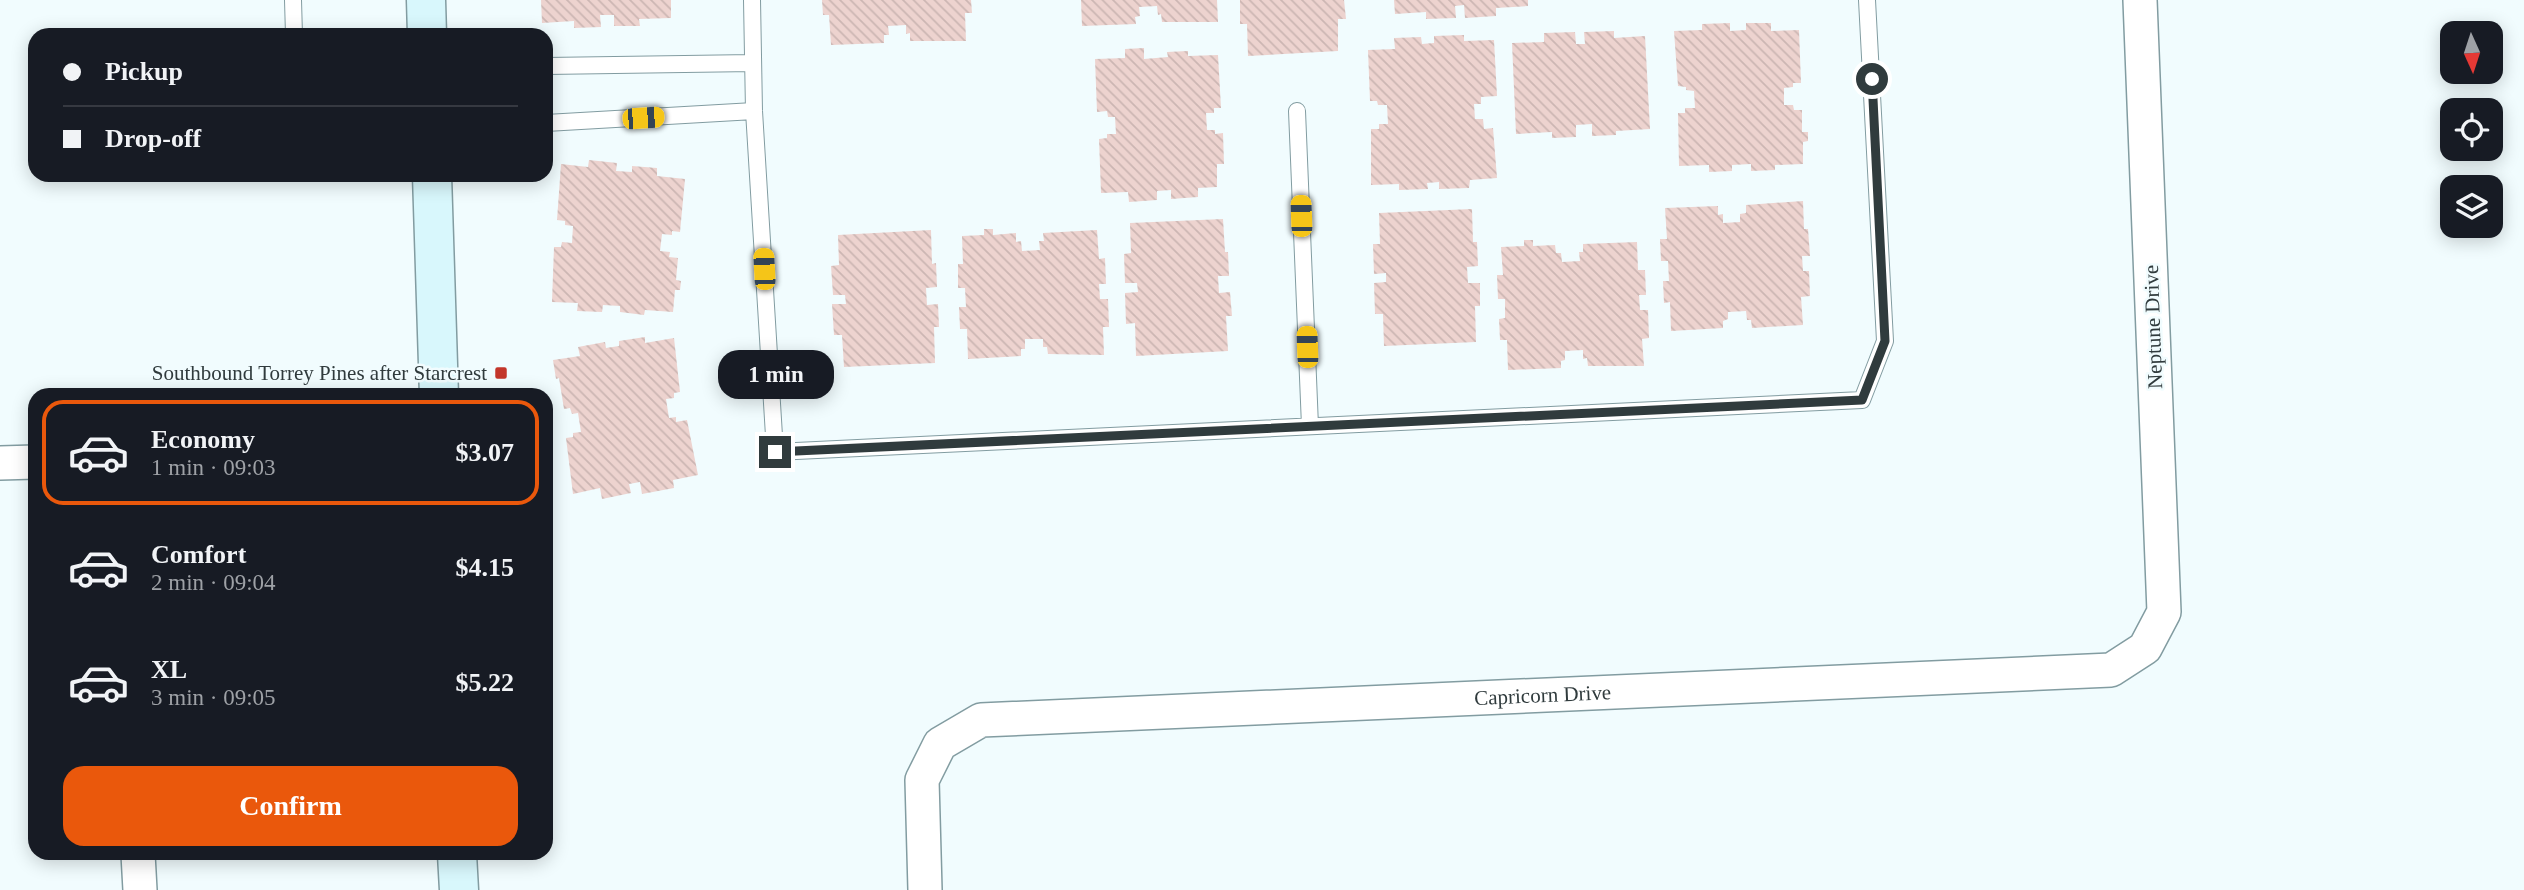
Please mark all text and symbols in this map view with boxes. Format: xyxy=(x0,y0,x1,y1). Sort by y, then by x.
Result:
north arrow xyxy=(2440,21,2502,84)
map controls xyxy=(2440,21,2503,238)
text: Pickup xyxy=(105,57,183,86)
route start xyxy=(1856,63,1888,95)
button: locate xyxy=(2440,98,2503,161)
car xyxy=(622,106,665,130)
text: Drop-off xyxy=(105,124,201,153)
button: layers xyxy=(2440,175,2503,238)
car xyxy=(1290,195,1313,237)
car xyxy=(753,247,776,291)
street label: Neptune Drive xyxy=(2139,265,2167,389)
car xyxy=(1296,326,1319,368)
callout: 1 min xyxy=(717,350,833,400)
place label: Southbound Torrey Pines after Starcrest xyxy=(152,361,487,385)
text: 1 min xyxy=(748,362,804,387)
marker: Southbound Torrey Pines after Starcrest xyxy=(493,365,509,381)
icon: car xyxy=(67,421,130,484)
text: Economy xyxy=(151,425,255,454)
route end xyxy=(759,436,791,468)
text: $3.07 xyxy=(456,438,514,467)
text: 1 min · 09:03 xyxy=(151,455,276,480)
icon: car xyxy=(67,536,130,599)
text: Comfort xyxy=(151,540,246,569)
text: $4.15 xyxy=(456,553,514,582)
text: 2 min · 09:04 xyxy=(151,570,276,595)
icon: car xyxy=(67,651,130,714)
text: XL xyxy=(151,655,187,684)
text: $5.22 xyxy=(456,668,514,697)
street label: Capricorn Drive xyxy=(1474,680,1612,710)
text: 3 min · 09:05 xyxy=(151,685,276,710)
button: Confirm xyxy=(63,766,518,846)

